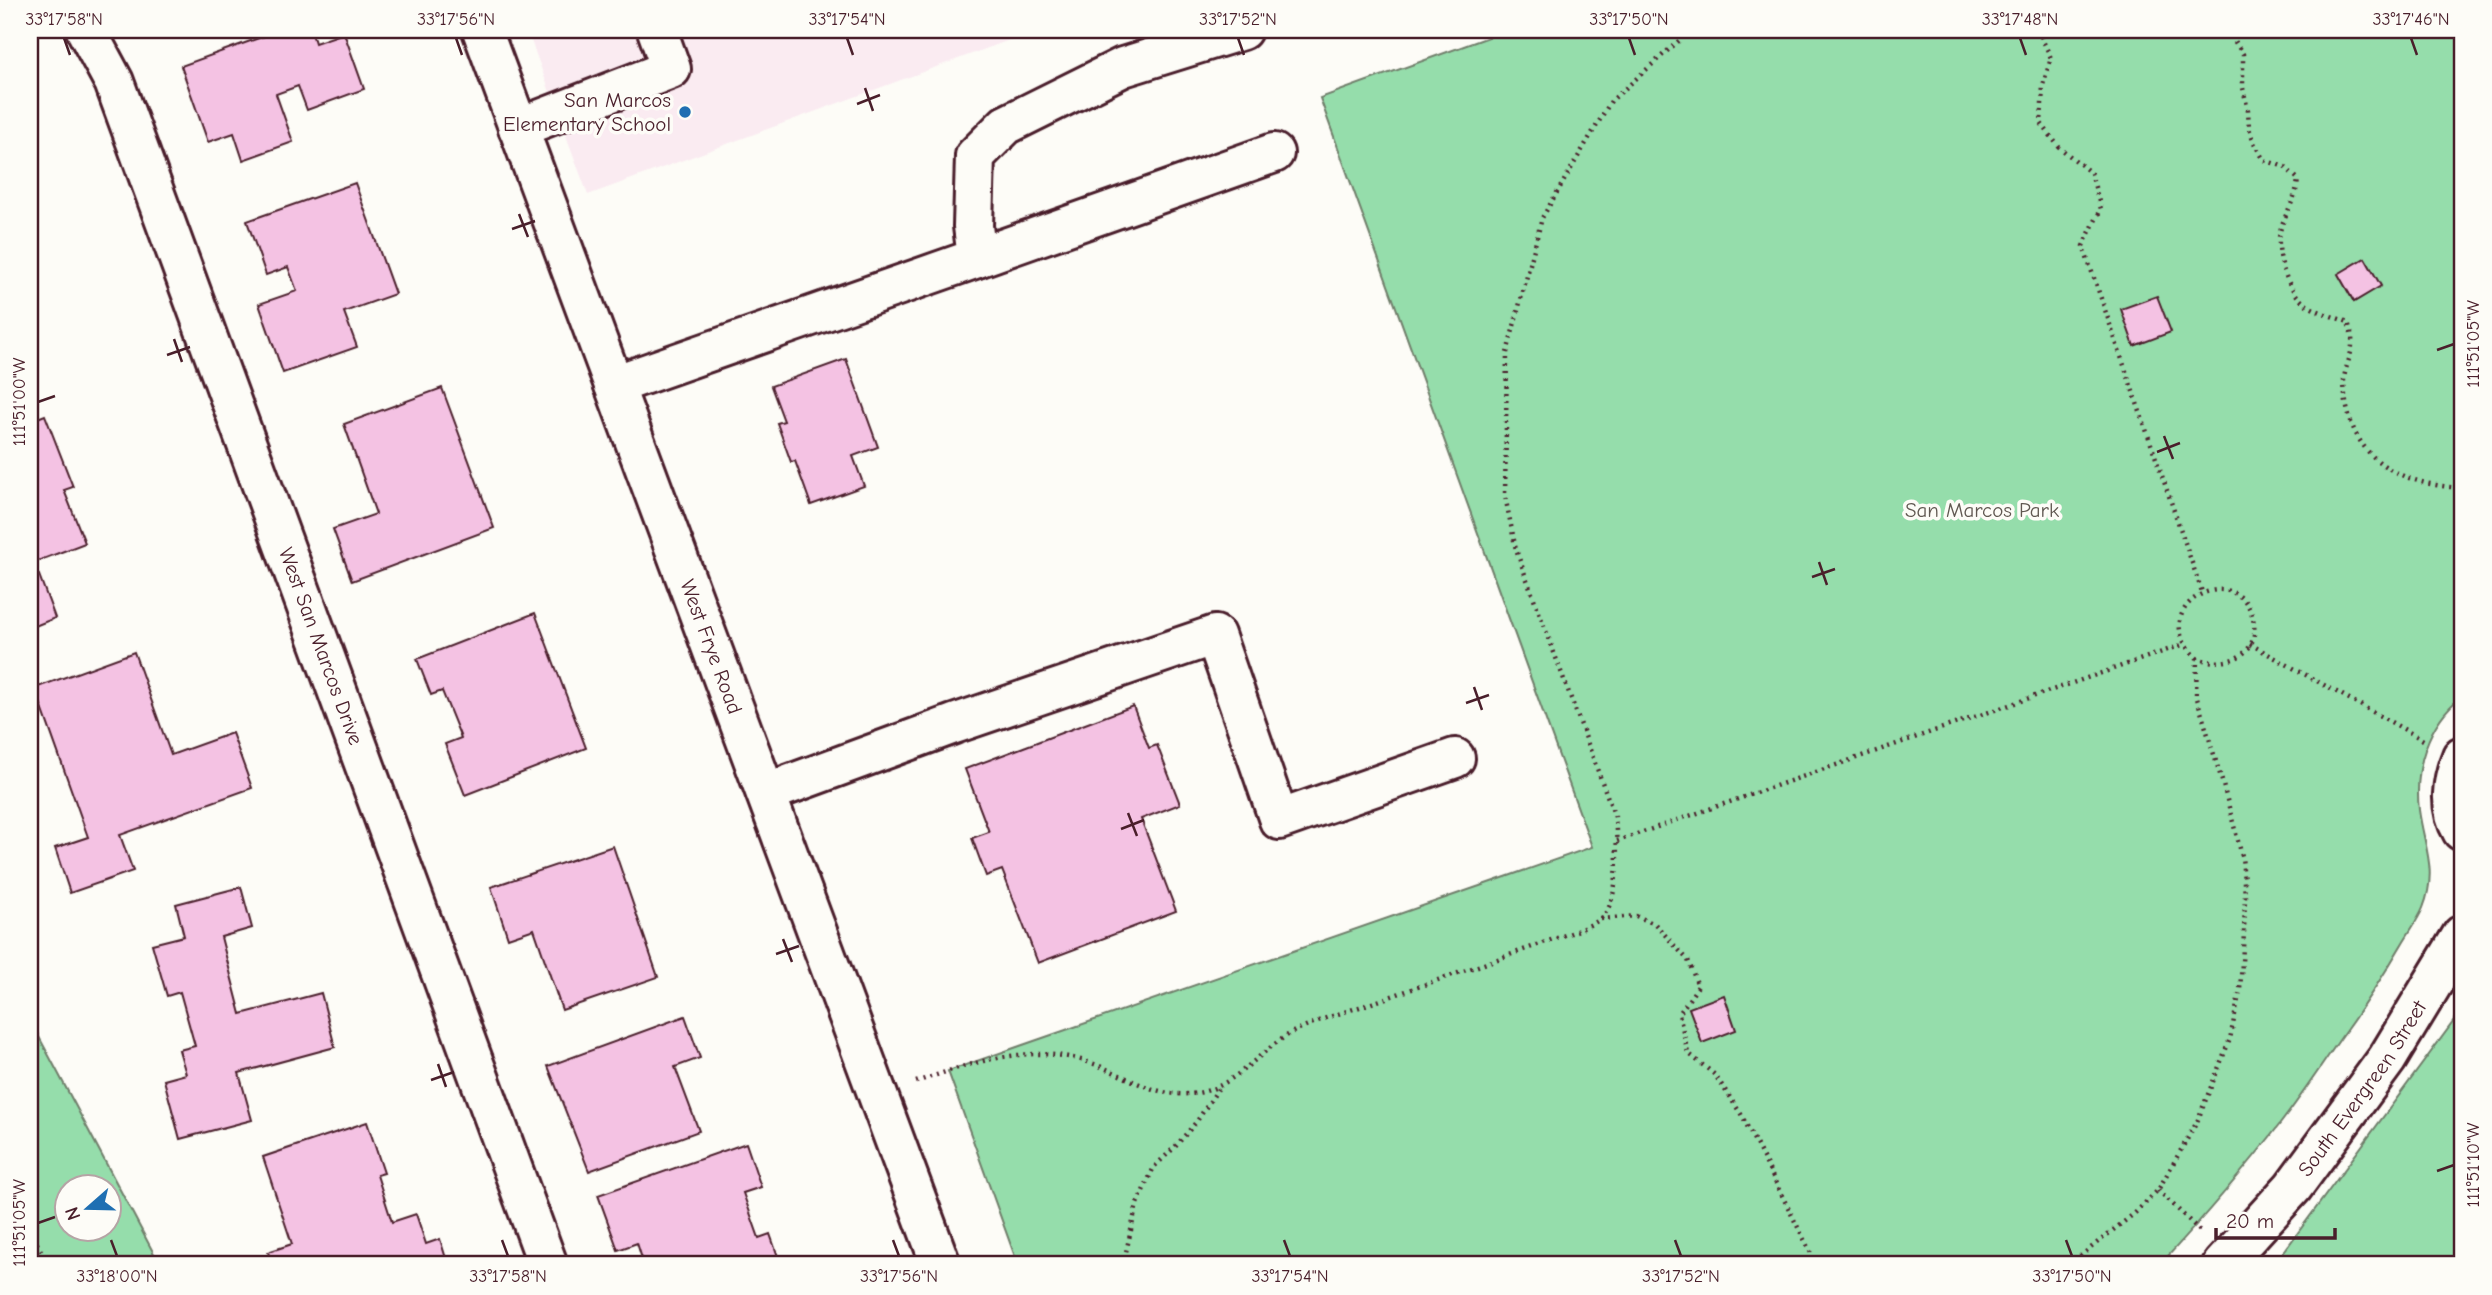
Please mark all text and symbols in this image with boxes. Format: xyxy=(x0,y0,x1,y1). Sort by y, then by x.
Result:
text: 33°17'58"N xyxy=(25,9,103,30)
text: 33°17'56"N xyxy=(417,9,495,30)
text: 33°17'54"N xyxy=(808,9,886,30)
text: 33°17'52"N xyxy=(1199,9,1277,30)
text: 33°17'50"N xyxy=(1589,9,1669,30)
text: 33°17'48"N xyxy=(1982,9,2058,30)
text: 33°17'46"N xyxy=(2372,9,2450,30)
place label: San Marcos Elementary School xyxy=(503,88,671,136)
marker: San Marcos Elementary School xyxy=(677,104,693,120)
text: 111°51'05"W xyxy=(2463,300,2484,388)
text: 111°51'00"W xyxy=(9,357,30,446)
park label: San Marcos Park xyxy=(1905,498,2059,522)
street label: West San Marcos Drive xyxy=(274,544,368,748)
street label: West Frye Road xyxy=(675,576,747,717)
street label: South Evergreen Street xyxy=(2293,996,2432,1181)
text: 111°51'10"W xyxy=(2463,1122,2484,1207)
north arrow xyxy=(52,1172,122,1242)
text: 111°51'05"W xyxy=(9,1179,30,1267)
scale bar xyxy=(2216,1197,2334,1241)
text: N xyxy=(61,1204,85,1223)
text: 20 m xyxy=(2226,1209,2274,1233)
text: 33°18'00"N xyxy=(76,1266,158,1287)
text: 33°17'58"N xyxy=(469,1266,547,1287)
text: 33°17'56"N xyxy=(860,1266,938,1287)
text: 33°17'54"N xyxy=(1251,1266,1329,1287)
text: 33°17'52"N xyxy=(1642,1266,1720,1287)
text: 33°17'50"N xyxy=(2032,1266,2112,1287)

